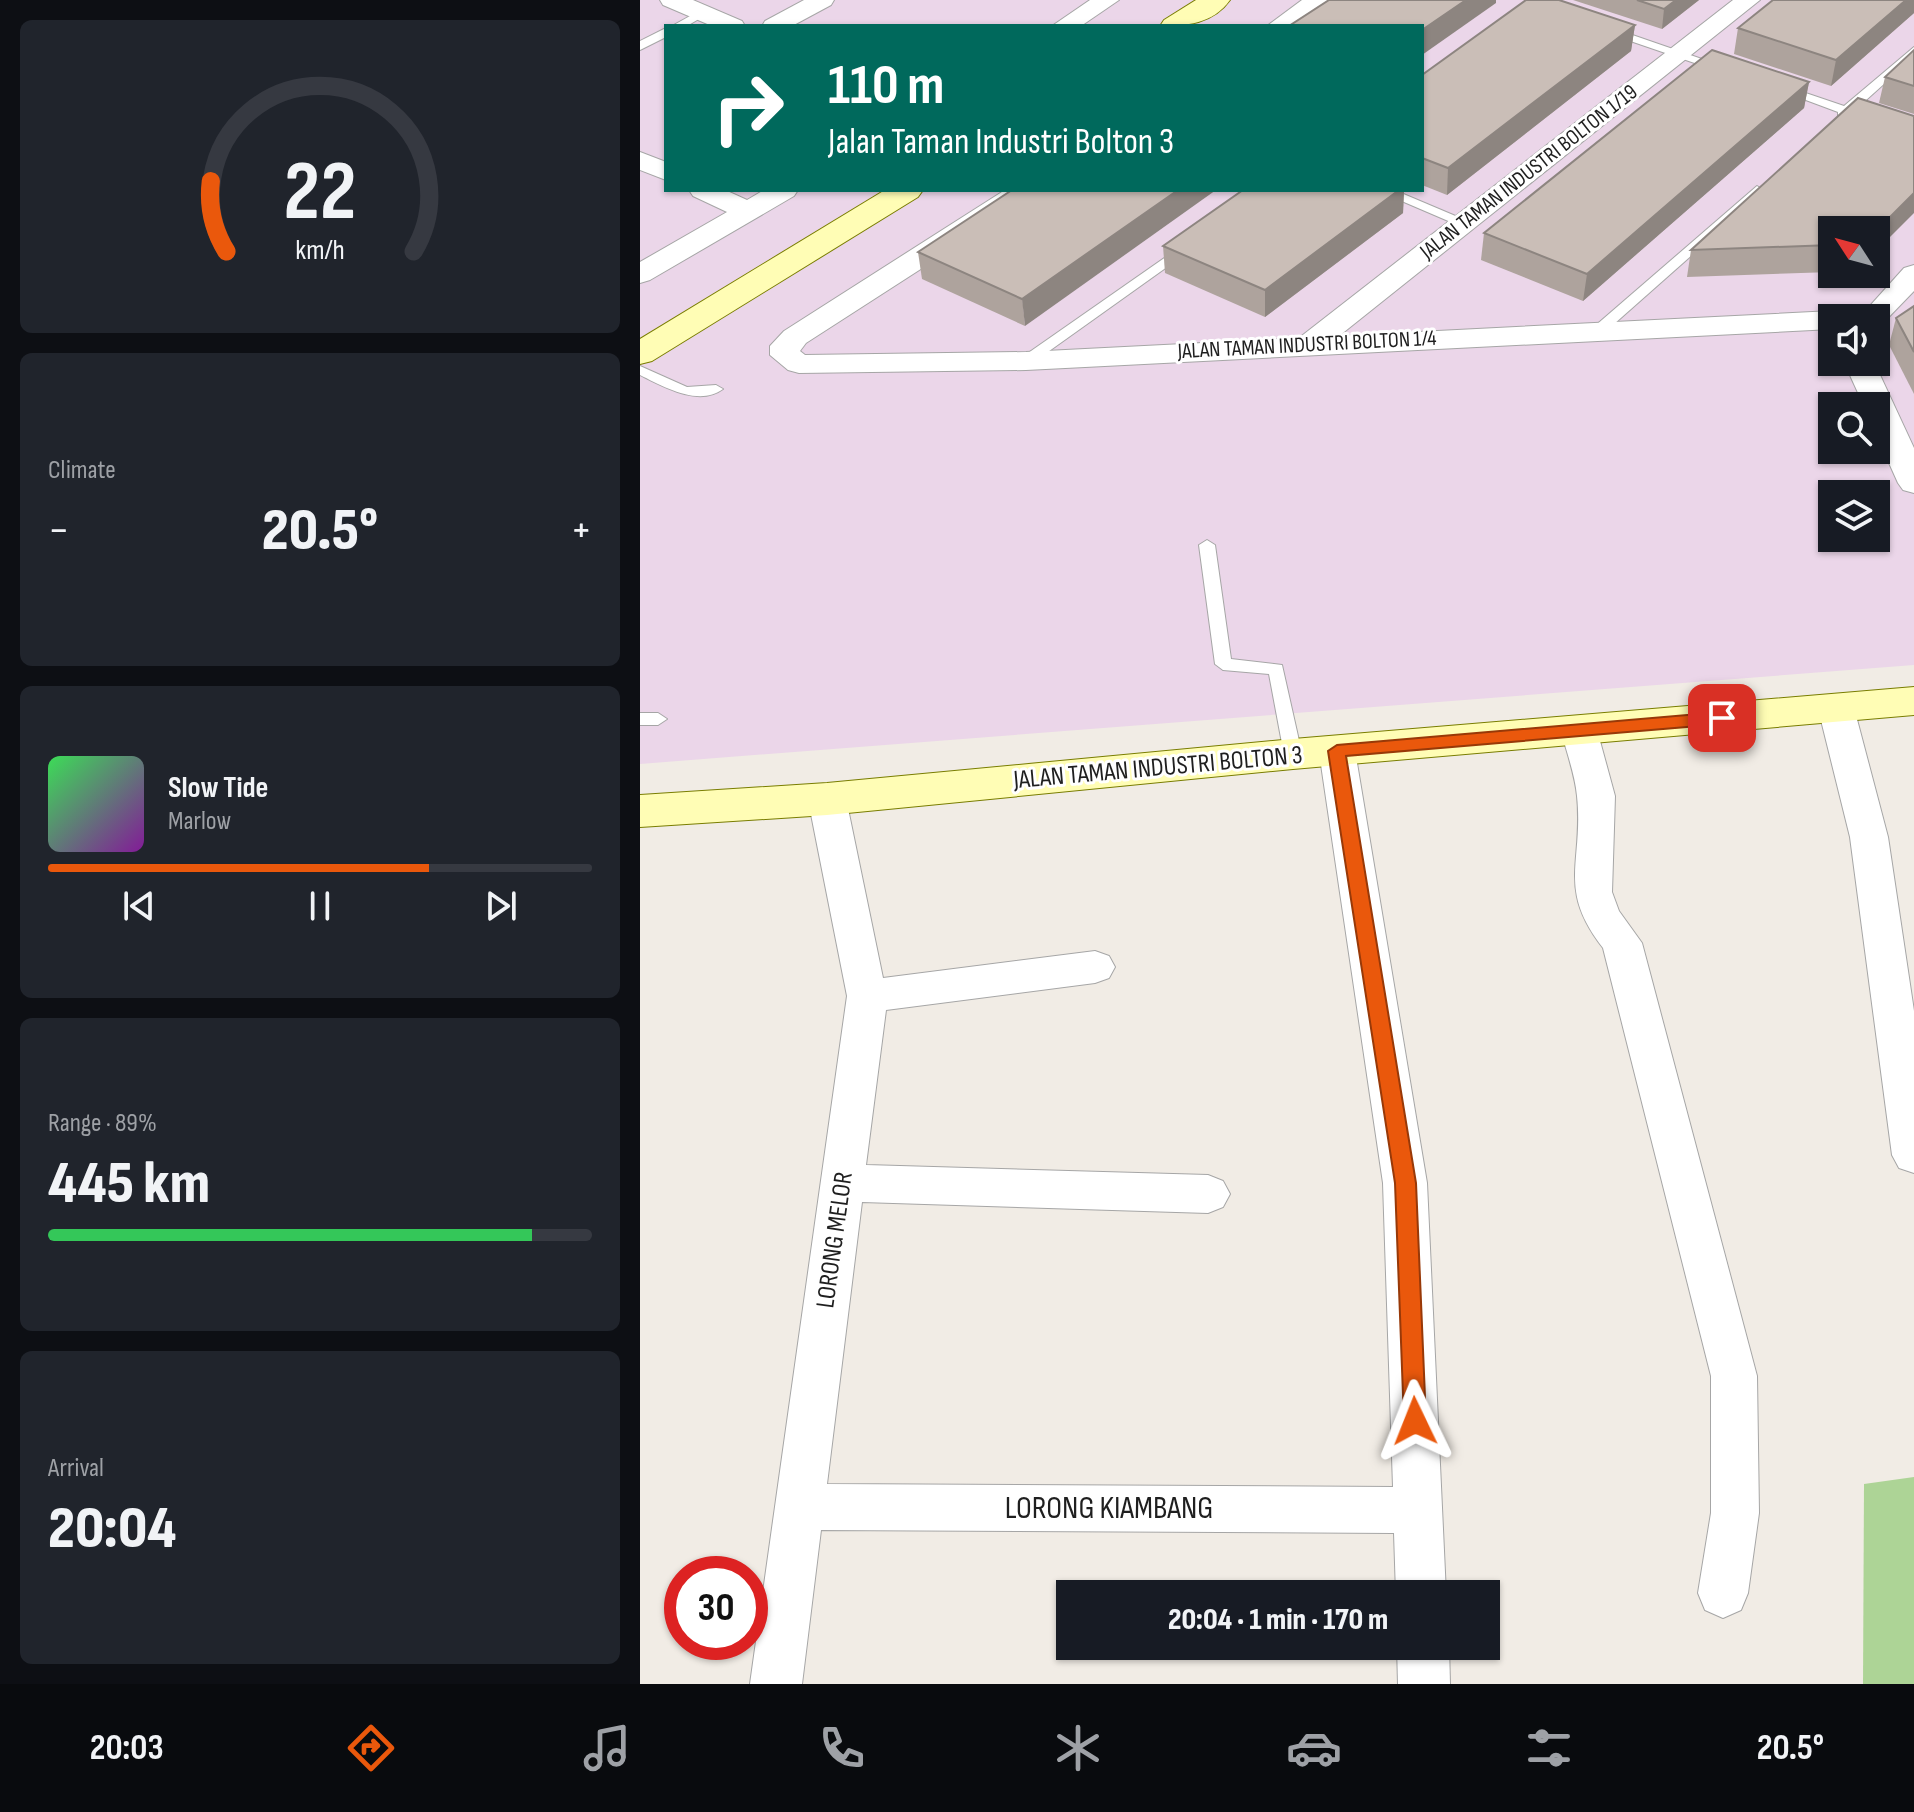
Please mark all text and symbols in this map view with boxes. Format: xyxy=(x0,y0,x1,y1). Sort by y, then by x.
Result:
text: 110 m xyxy=(828,53,944,120)
icon: right xyxy=(696,56,800,160)
street label: JALAN TAMAN INDUSTRI BOLTON 1/19 xyxy=(1414,79,1643,266)
text: Jalan Taman Industri Bolton 3 xyxy=(828,121,1174,164)
text: 22 xyxy=(284,143,356,243)
north arrow xyxy=(1818,216,1890,288)
map controls xyxy=(1818,216,1890,552)
text: km/h xyxy=(295,234,345,269)
button: sound xyxy=(1818,304,1890,376)
street label: JALAN TAMAN INDUSTRI BOLTON 1/4 xyxy=(1176,325,1437,365)
button: search xyxy=(1818,392,1890,464)
text: Climate xyxy=(48,455,116,486)
button: layers xyxy=(1818,480,1890,552)
text: 20.5° xyxy=(262,495,378,567)
text: − xyxy=(48,504,70,557)
text: + xyxy=(570,504,592,557)
pin xyxy=(1688,684,1756,752)
icon: arrive xyxy=(1700,696,1744,740)
street label: JALAN TAMAN INDUSTRI BOLTON 3 xyxy=(1011,740,1304,796)
text: Slow Tide xyxy=(168,770,268,806)
text: Marlow xyxy=(168,806,231,837)
icon: previous xyxy=(117,884,161,928)
icon: pause xyxy=(298,884,342,928)
icon: next xyxy=(479,884,523,928)
text: Range · 89% xyxy=(48,1108,157,1139)
text: 445 km xyxy=(48,1148,210,1220)
street label: LORONG MELOR xyxy=(810,1170,860,1310)
position arrow xyxy=(1373,1379,1457,1463)
text: Arrival xyxy=(48,1453,104,1484)
street label: LORONG KIAMBANG xyxy=(1005,1489,1213,1528)
text: 20:04 xyxy=(48,1493,177,1565)
speed limit sign: 30 xyxy=(664,1556,768,1660)
text: 20:04 · 1 min · 170 m xyxy=(1168,1602,1388,1638)
icon: directions xyxy=(343,1720,399,1776)
icon: music xyxy=(579,1720,635,1776)
icon: phone xyxy=(814,1720,870,1776)
icon: climate xyxy=(1050,1720,1106,1776)
icon: car xyxy=(1286,1720,1342,1776)
icon: filters xyxy=(1521,1720,1577,1776)
text: 20:03 xyxy=(90,1727,164,1770)
text: 20.5° xyxy=(1757,1727,1824,1770)

